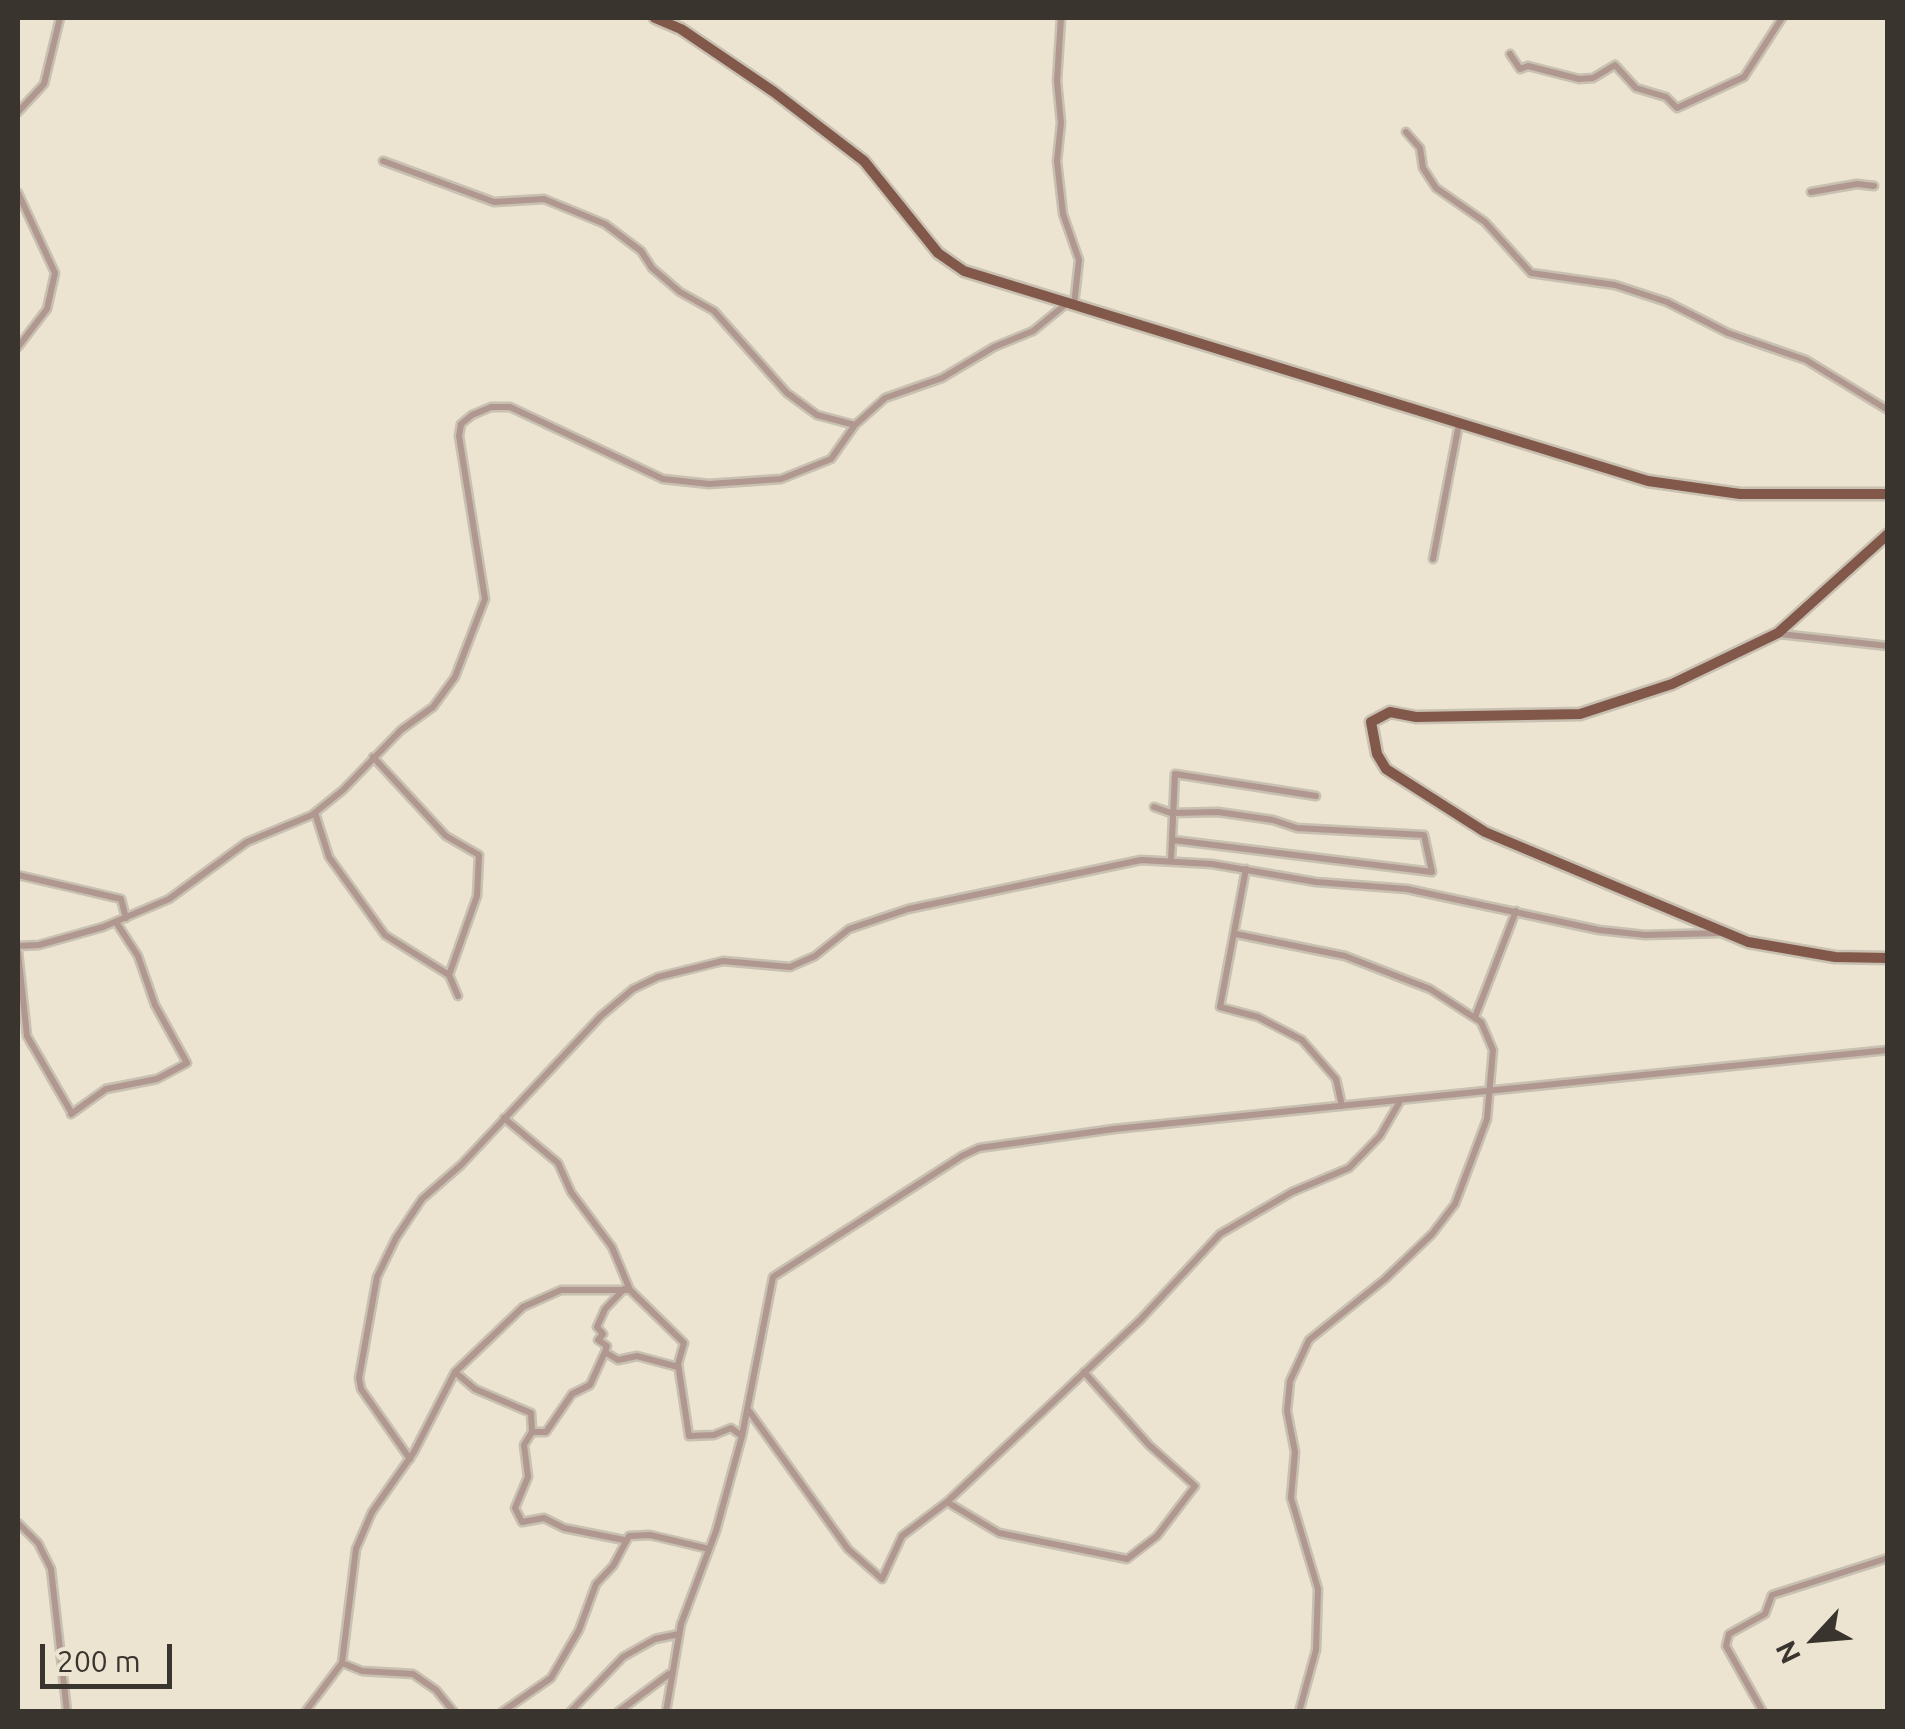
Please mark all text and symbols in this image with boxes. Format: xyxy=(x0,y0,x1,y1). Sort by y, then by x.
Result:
north arrow xyxy=(1765,1589,1865,1689)
scale bar xyxy=(45,1624,178,1686)
text: N xyxy=(1769,1636,1806,1669)
text: 200 m xyxy=(57,1644,141,1678)

